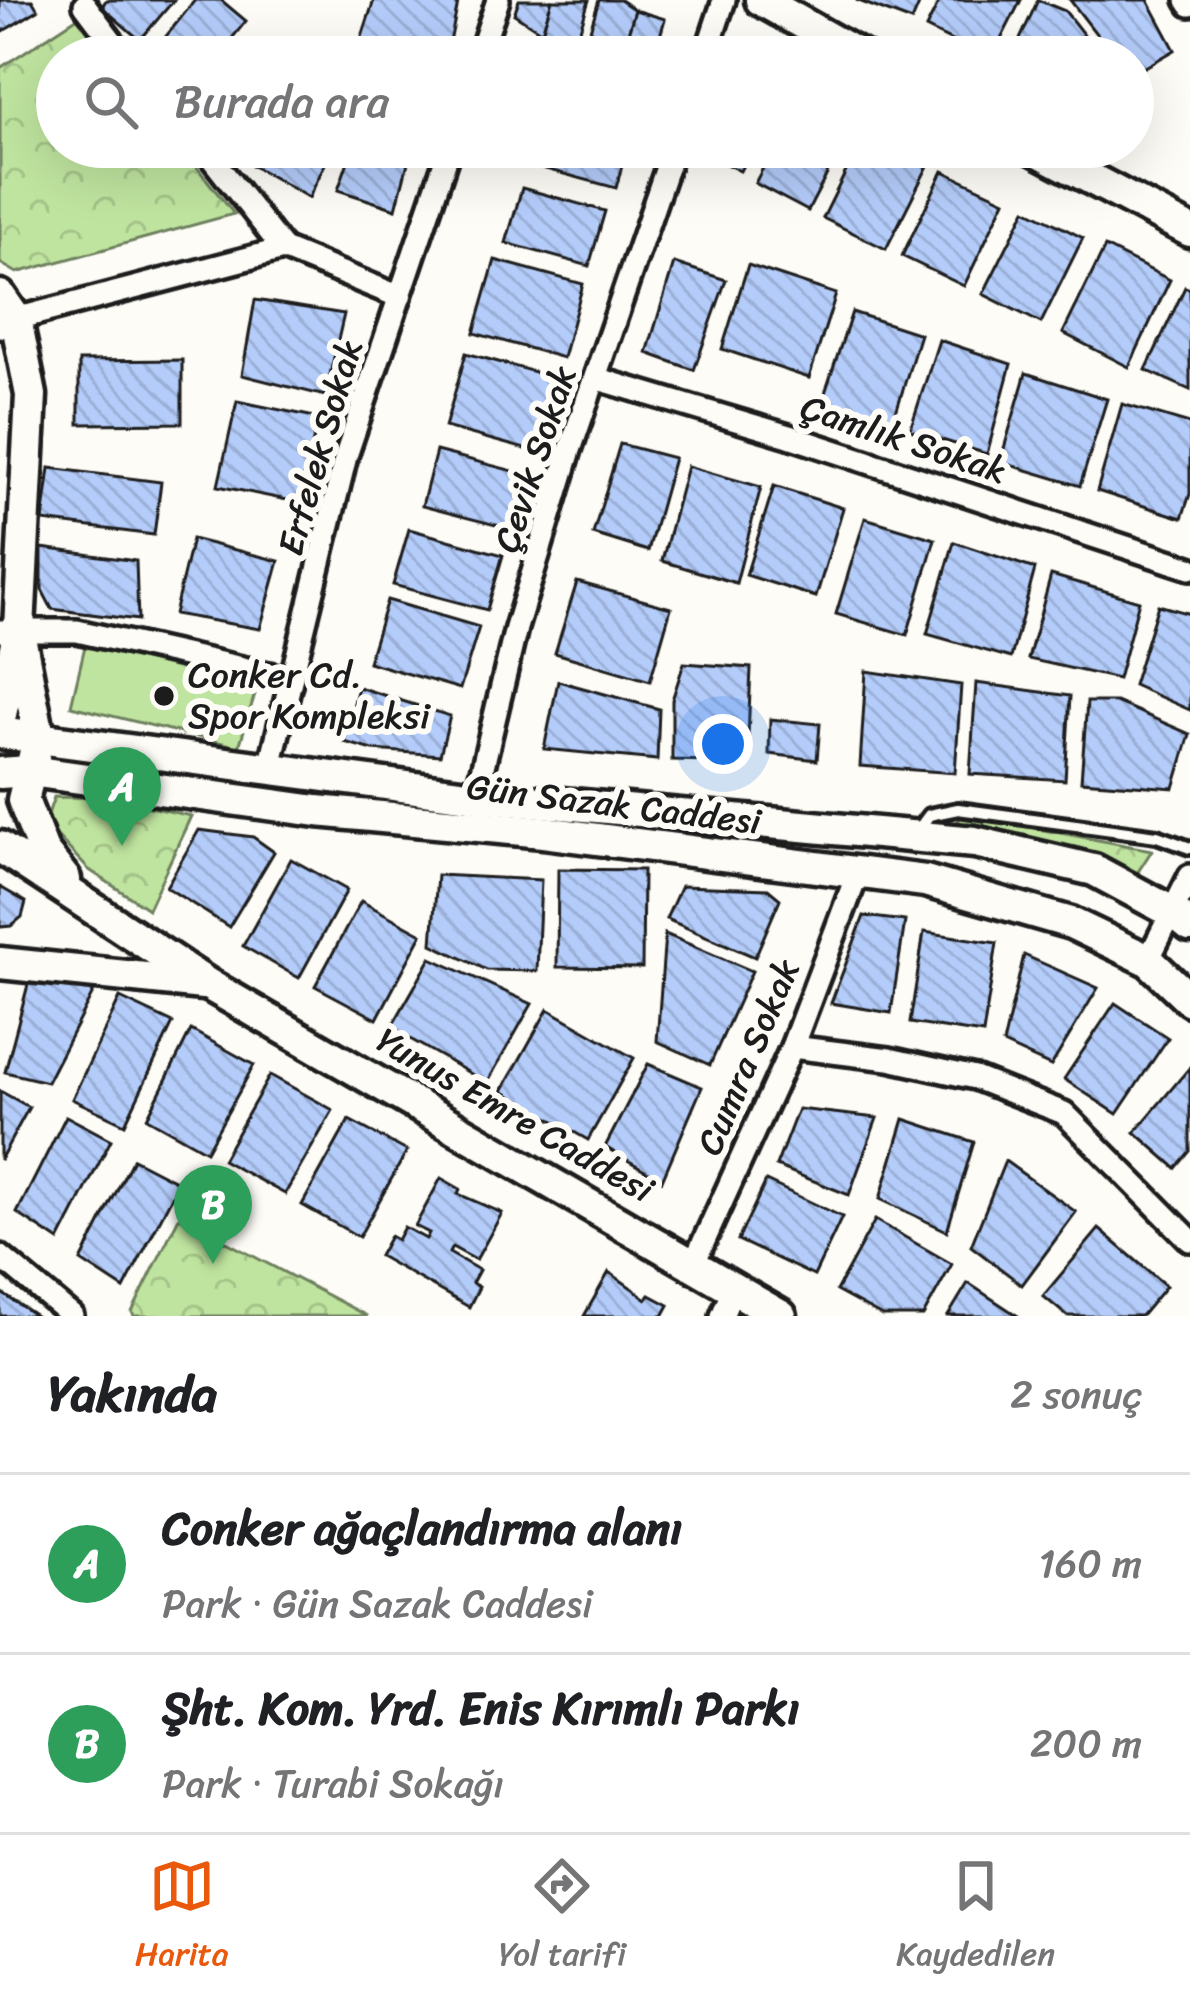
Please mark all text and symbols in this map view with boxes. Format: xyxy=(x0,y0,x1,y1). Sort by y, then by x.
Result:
search box xyxy=(36,36,1154,168)
text: Burada ara xyxy=(174,62,389,142)
icon: search xyxy=(78,69,144,135)
street label: Erfelek Sokak xyxy=(259,331,381,563)
street label: Çevik Sokak xyxy=(475,357,596,561)
street label: Çamlık Sokak xyxy=(792,375,1016,503)
place label: Conker Cd. Spor Kompleksi xyxy=(188,643,431,748)
marker: Conker Cd. Spor Kompleksi xyxy=(151,683,177,709)
your location xyxy=(693,714,753,774)
pin: A xyxy=(83,747,161,846)
street label: Gün Sazak Caddesi xyxy=(463,754,766,854)
street label: Cumra Sokak xyxy=(678,948,819,1165)
street label: Yunus Emre Caddesi xyxy=(364,1009,667,1221)
pin: B xyxy=(174,1165,252,1264)
text: Yakında xyxy=(48,1349,217,1439)
text: 2 sonuç xyxy=(1010,1360,1142,1429)
text: Conker ağaçlandırma alanı xyxy=(162,1489,683,1569)
text: A xyxy=(74,1529,100,1598)
text: 160 m xyxy=(1038,1529,1142,1598)
text: Park · Gün Sazak Caddesi xyxy=(162,1569,593,1638)
text: Şht. Kom. Yrd. Enis Kırımlı Parkı xyxy=(162,1669,800,1749)
text: B xyxy=(75,1709,99,1778)
text: 200 m xyxy=(1030,1709,1142,1778)
text: Park · Turabi Sokağı xyxy=(162,1749,504,1818)
tab: Harita xyxy=(135,1853,229,1983)
tab: Yol tarifi xyxy=(499,1853,626,1983)
tab: Kaydedilen xyxy=(896,1853,1055,1983)

